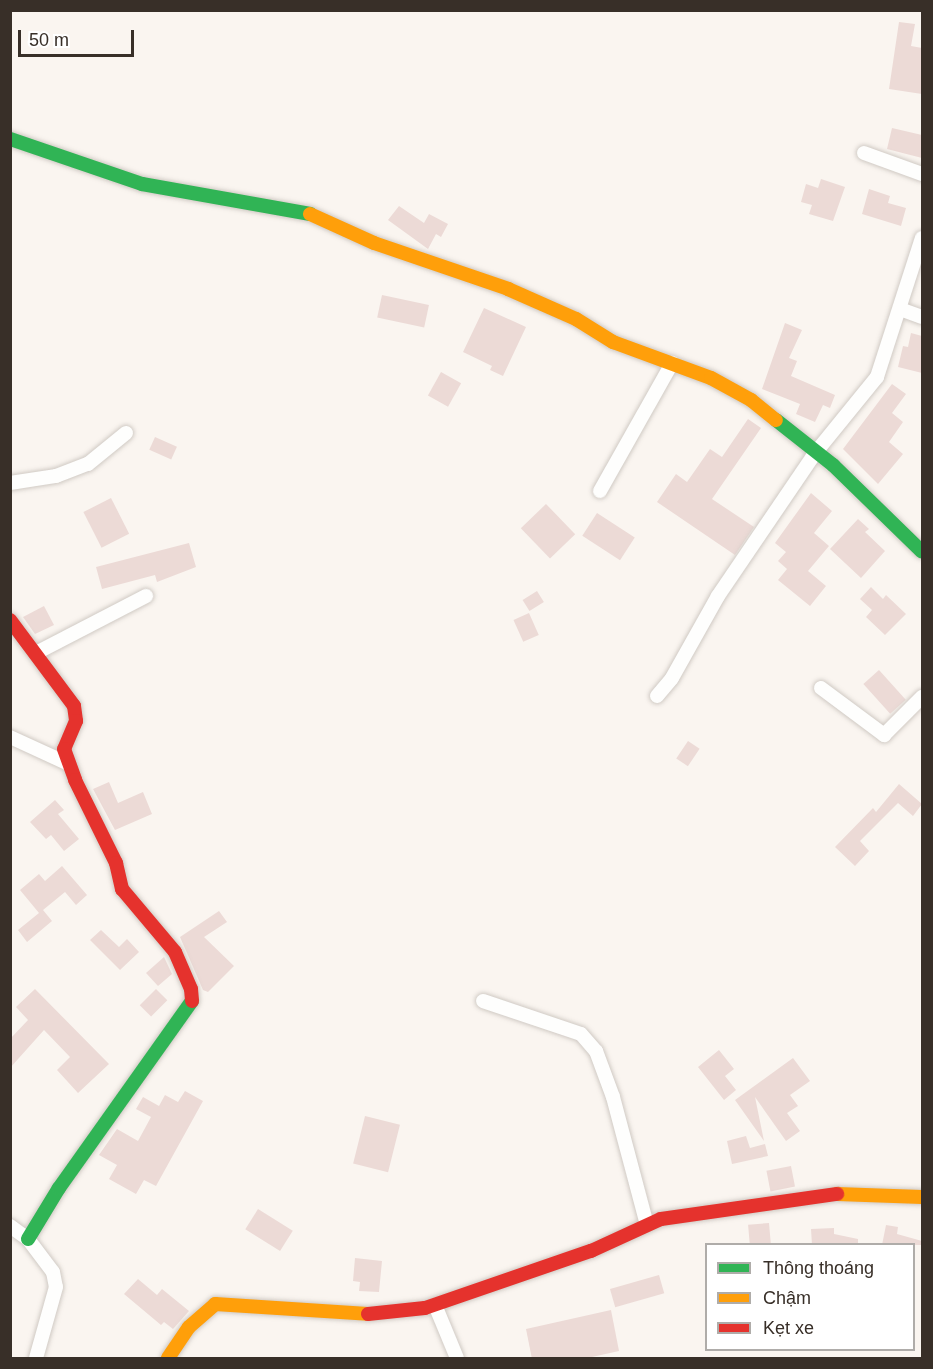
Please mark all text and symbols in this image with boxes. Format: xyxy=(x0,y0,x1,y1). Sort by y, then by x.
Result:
scale bar xyxy=(21,18,136,56)
text: 50 m xyxy=(29,30,69,50)
legend xyxy=(705,1243,915,1351)
text: Thông thoáng xyxy=(763,1258,874,1278)
text: Chậm xyxy=(763,1288,811,1308)
text: Kẹt xe xyxy=(763,1318,814,1338)

